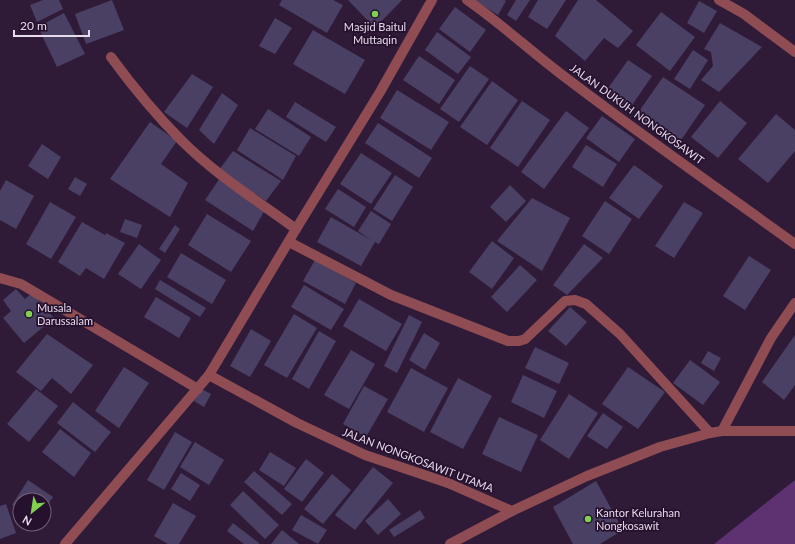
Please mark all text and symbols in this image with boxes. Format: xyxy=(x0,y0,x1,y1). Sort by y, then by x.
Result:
marker: Masjid Baitul Muttaqin xyxy=(370,9,380,19)
scale bar xyxy=(14,12,89,38)
text: 20 m xyxy=(20,18,47,33)
place label: Masjid Baitul Muttaqin xyxy=(344,20,406,46)
street label: JALAN DUKUH NONGKOSAWIT xyxy=(568,61,707,167)
place label: Musala Darussalam xyxy=(37,301,93,327)
marker: Musala Darussalam xyxy=(24,309,34,319)
street label: JALAN NONGKOSAWIT UTAMA xyxy=(341,425,496,495)
north arrow xyxy=(12,492,52,532)
place label: Kantor Kelurahan Nongkosawit xyxy=(596,506,680,532)
text: N xyxy=(20,513,34,529)
marker: Kantor Kelurahan Nongkosawit xyxy=(583,514,593,524)

